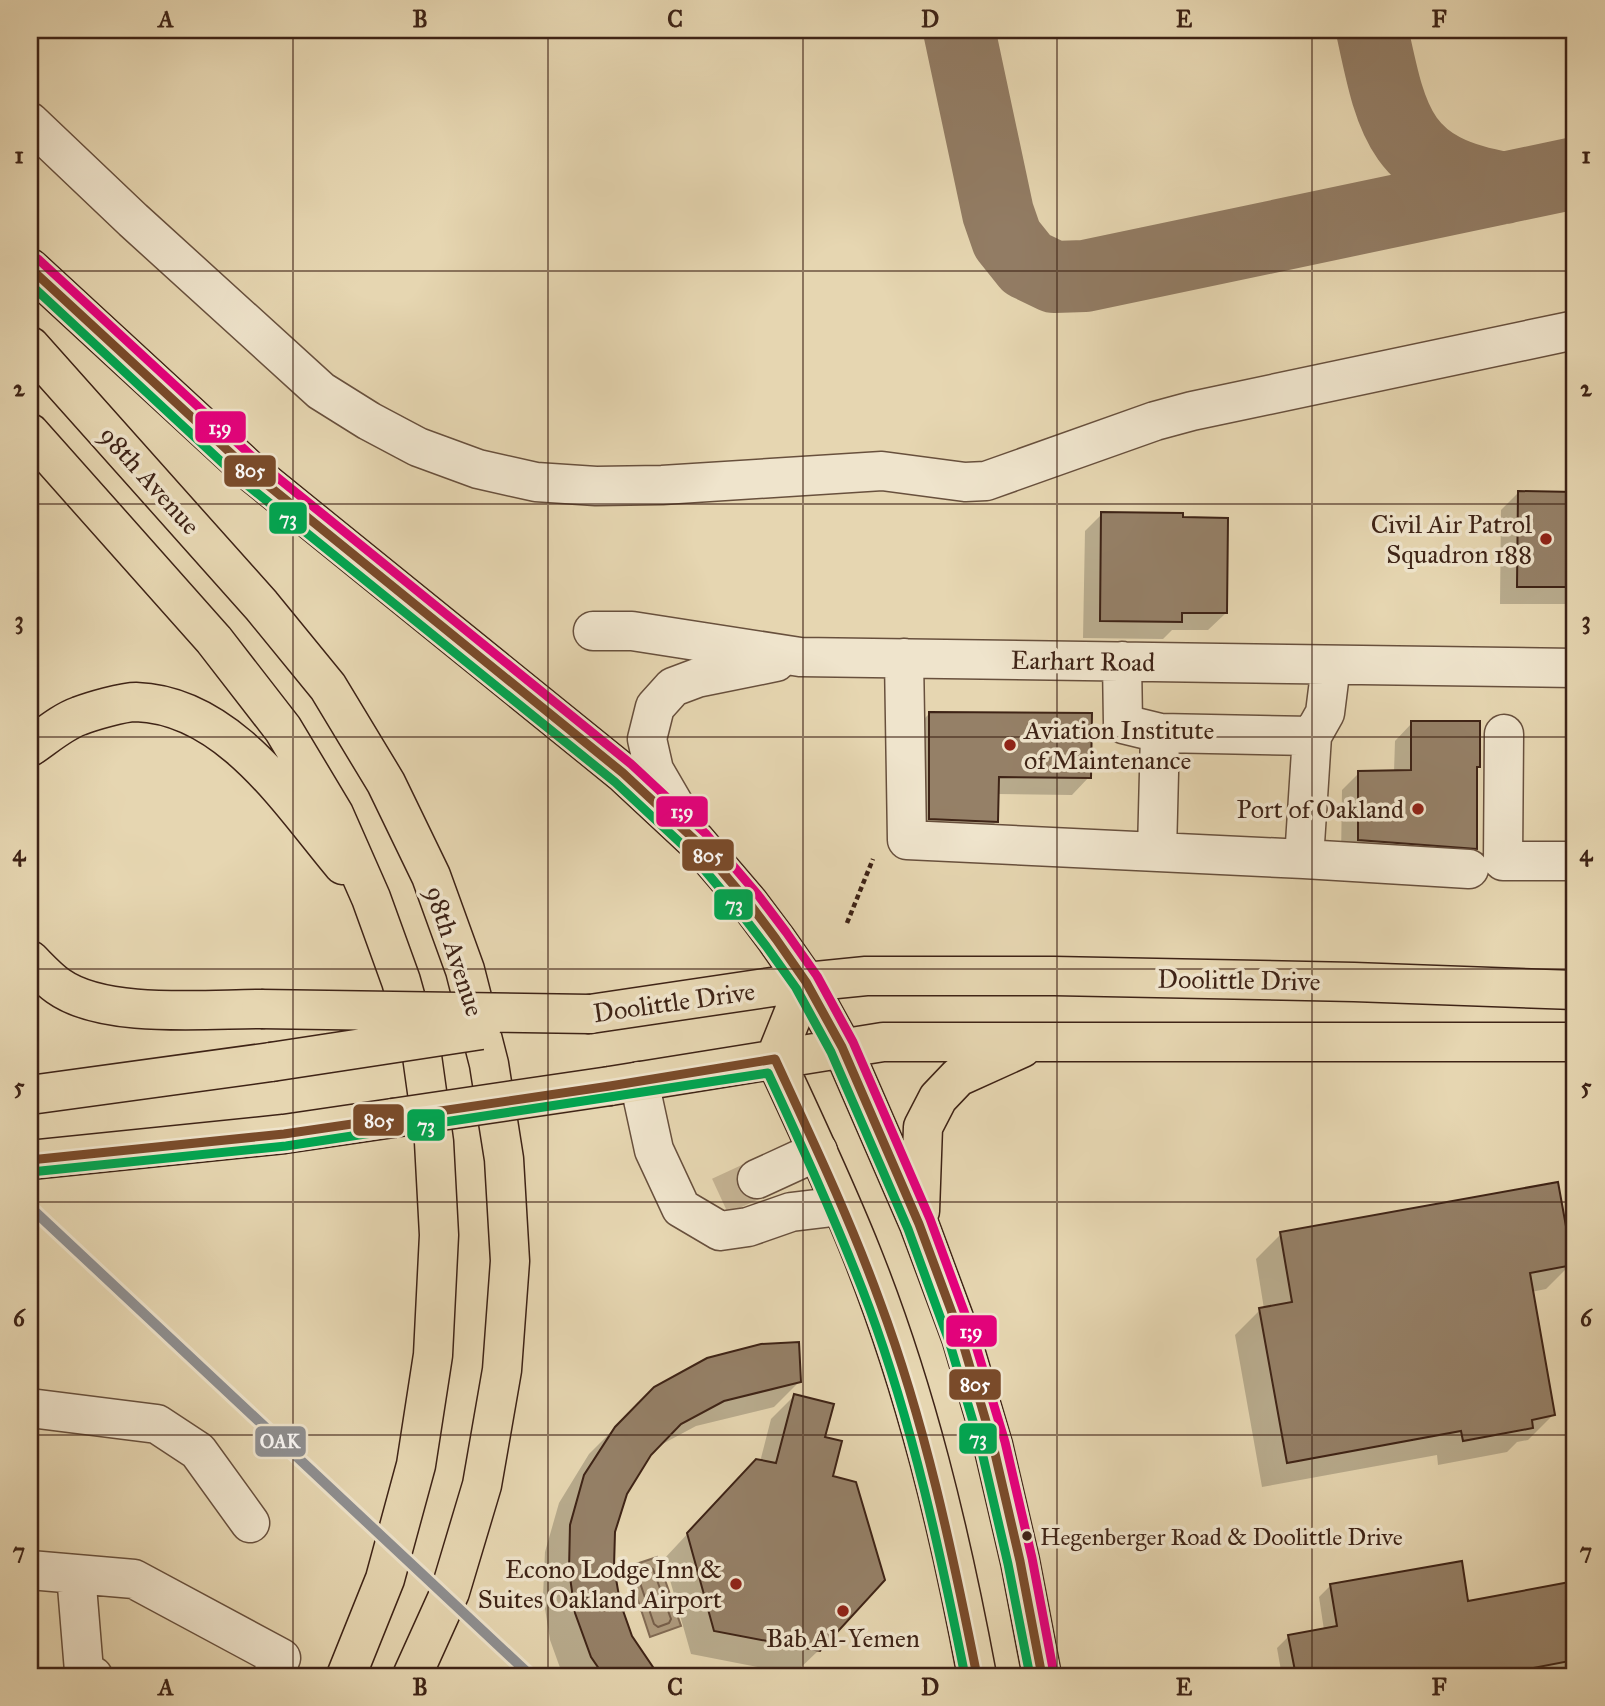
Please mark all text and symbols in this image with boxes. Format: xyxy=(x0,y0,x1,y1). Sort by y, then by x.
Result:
text: A xyxy=(156,5,174,33)
text: B xyxy=(412,5,428,33)
text: C xyxy=(667,5,683,33)
text: D xyxy=(921,5,939,33)
text: E xyxy=(1176,5,1193,33)
text: F xyxy=(1431,5,1447,33)
text: 1 xyxy=(14,141,24,169)
text: 1 xyxy=(1581,141,1591,169)
text: 2 xyxy=(13,374,25,402)
text: 2 xyxy=(1580,374,1592,402)
line badge: 1;9 xyxy=(194,410,247,444)
text: 1;9 xyxy=(208,416,232,440)
street label: 98th Avenue xyxy=(93,419,207,541)
line badge: 805 xyxy=(223,454,277,488)
text: 805 xyxy=(235,459,265,482)
line badge: 73 xyxy=(268,501,308,535)
text: 73 xyxy=(279,507,297,531)
place label: Civil Air Patrol Squadron 188 xyxy=(1371,508,1532,570)
marker: Civil Air Patrol Squadron 188 xyxy=(1538,531,1554,547)
text: 3 xyxy=(14,606,24,635)
text: 3 xyxy=(1581,606,1591,635)
street label: Earhart Road xyxy=(1010,644,1156,678)
place label: Aviation Institute of Maintenance xyxy=(1023,714,1215,776)
marker: Aviation Institute of Maintenance xyxy=(1002,737,1018,753)
place label: Port of Oakland xyxy=(1236,793,1404,825)
line badge: 1;9 xyxy=(655,795,709,828)
text: 1;9 xyxy=(670,800,694,824)
marker: Port of Oakland xyxy=(1410,801,1426,817)
line badge: 805 xyxy=(681,838,735,872)
text: 4 xyxy=(13,839,27,867)
text: 4 xyxy=(1580,839,1594,867)
text: 805 xyxy=(693,844,723,867)
street label: 98th Avenue xyxy=(419,882,491,1020)
line badge: 73 xyxy=(713,888,754,921)
text: 73 xyxy=(725,893,743,917)
street label: Doolittle Drive xyxy=(1157,963,1321,997)
street label: Doolittle Drive xyxy=(591,975,757,1029)
text: 5 xyxy=(14,1072,25,1100)
text: 5 xyxy=(1581,1072,1592,1100)
line badge: 805 xyxy=(352,1103,405,1137)
line badge: 73 xyxy=(406,1108,446,1142)
text: 805 xyxy=(364,1109,394,1132)
text: 73 xyxy=(417,1114,435,1138)
text: 6 xyxy=(13,1304,26,1332)
text: 6 xyxy=(1580,1304,1593,1332)
line badge: 1;9 xyxy=(945,1314,998,1348)
text: 1;9 xyxy=(959,1320,983,1344)
line badge: 805 xyxy=(948,1368,1002,1401)
text: 805 xyxy=(960,1373,990,1396)
line badge: 73 xyxy=(958,1422,998,1455)
line badge: OAK xyxy=(254,1425,307,1458)
text: 73 xyxy=(969,1427,987,1451)
text: OAK xyxy=(260,1430,302,1453)
place label: Hegenberger Road & Doolittle Drive xyxy=(1040,1522,1403,1552)
marker: Hegenberger Road & Doolittle Drive xyxy=(1020,1529,1034,1543)
text: 7 xyxy=(13,1537,25,1565)
text: 7 xyxy=(1580,1537,1592,1565)
place label: Econo Lodge Inn & Suites Oakland Airport xyxy=(478,1553,722,1615)
marker: Econo Lodge Inn & Suites Oakland Airport xyxy=(728,1576,744,1592)
marker: Bab Al-Yemen xyxy=(835,1603,851,1619)
place label: Bab Al-Yemen xyxy=(766,1622,920,1654)
text: A xyxy=(156,1673,174,1701)
text: B xyxy=(412,1673,428,1701)
text: C xyxy=(667,1673,683,1701)
text: D xyxy=(921,1673,939,1701)
text: E xyxy=(1176,1673,1193,1701)
text: F xyxy=(1431,1673,1447,1701)

